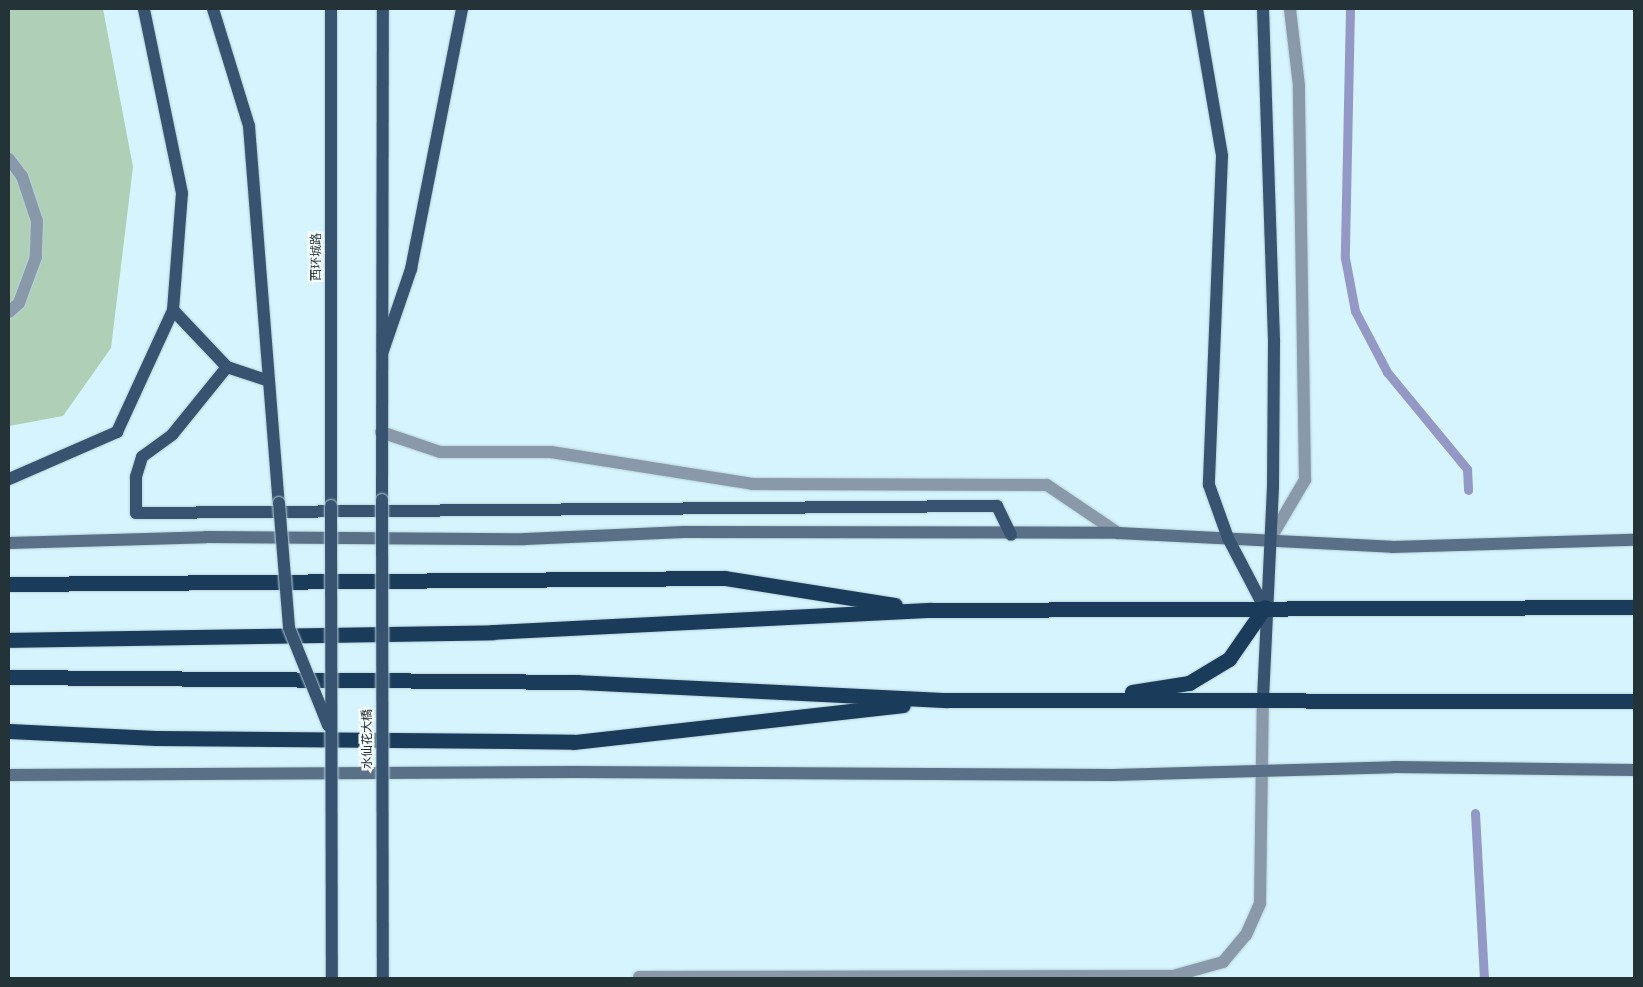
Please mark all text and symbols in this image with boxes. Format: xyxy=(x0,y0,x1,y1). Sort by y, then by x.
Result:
street label: 西环城路 xyxy=(310,233,324,281)
street label: 水仙花大橋 xyxy=(361,709,375,769)

